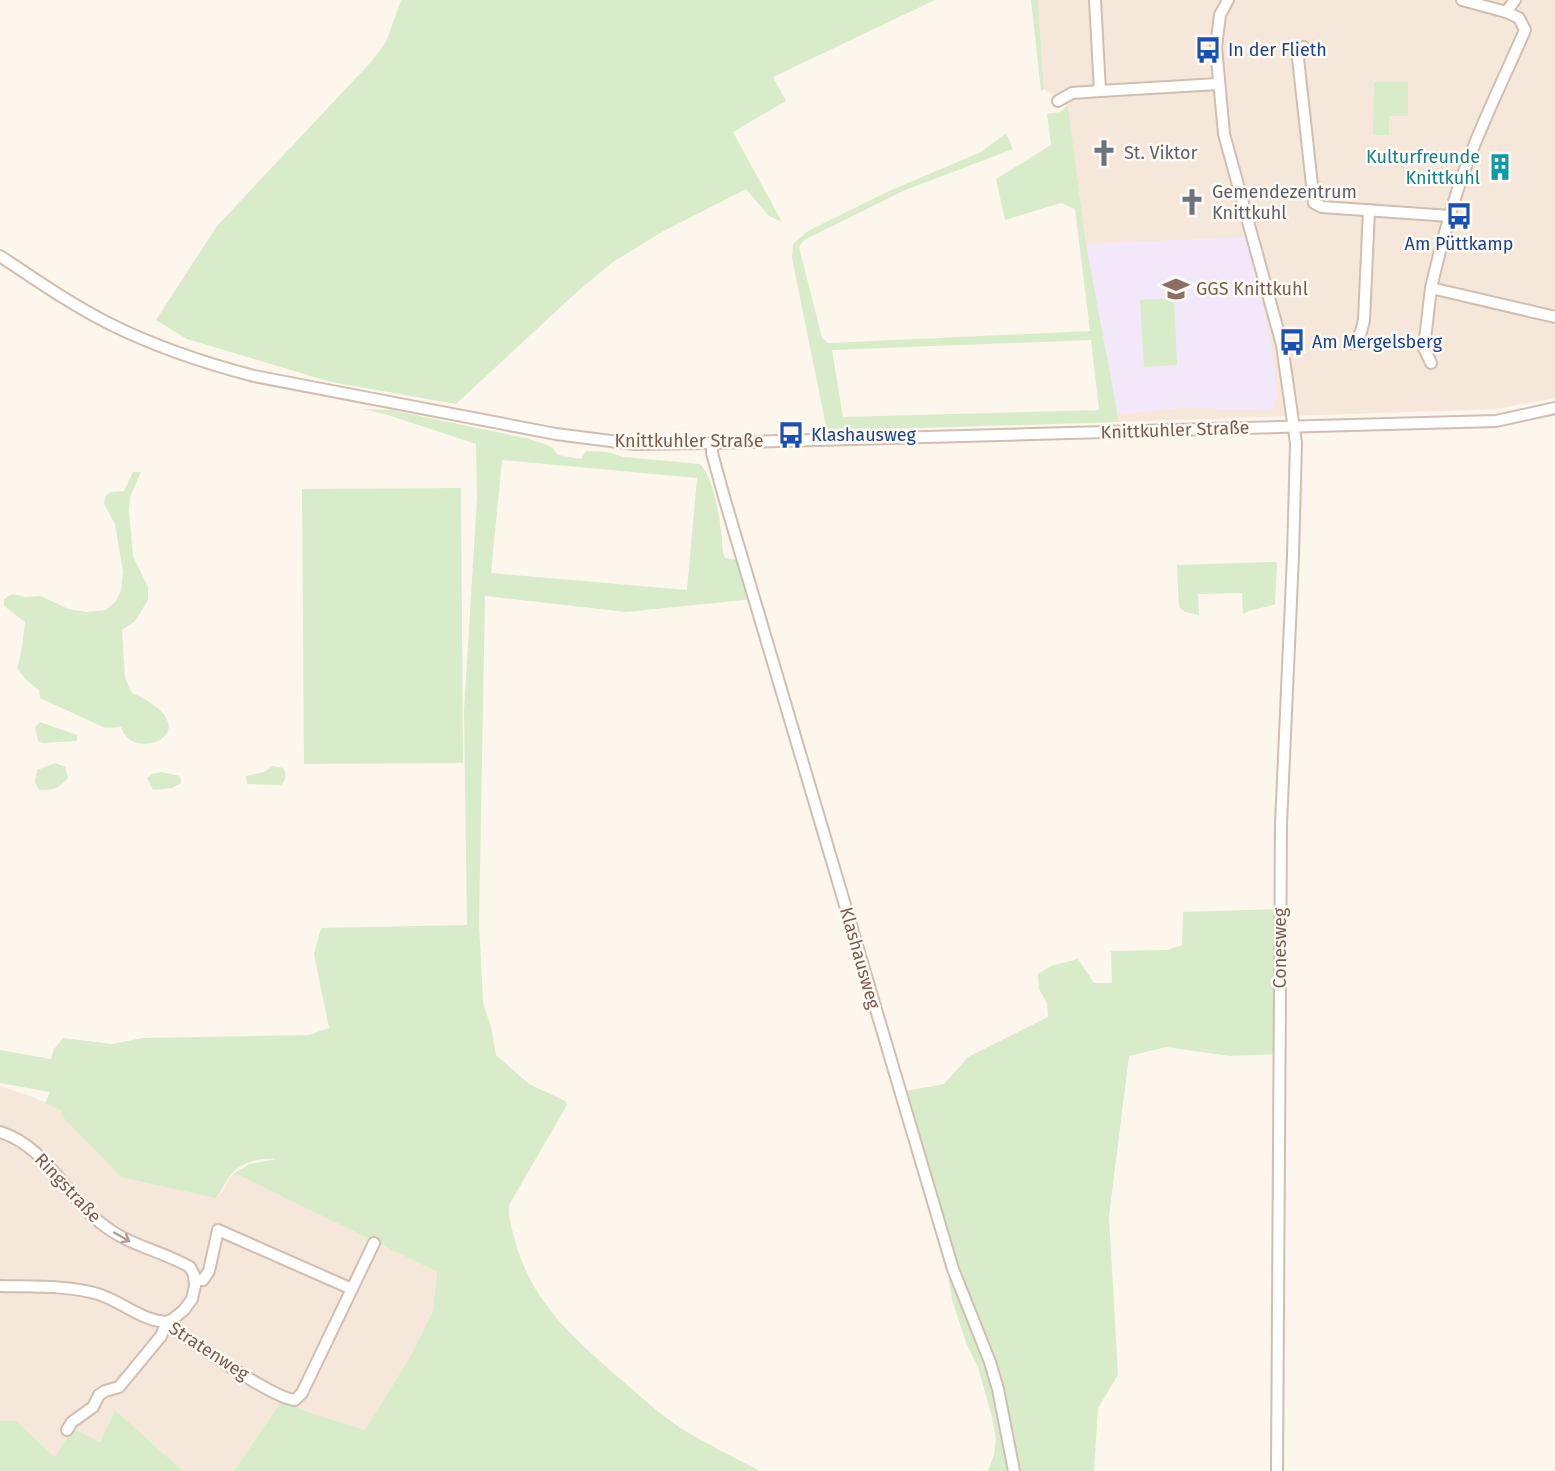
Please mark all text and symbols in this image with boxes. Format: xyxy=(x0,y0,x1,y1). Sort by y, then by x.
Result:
bus stop icon: In der Flieth xyxy=(1193,35,1223,65)
place label: In der Flieth xyxy=(1228,39,1327,61)
church icon: St. Viktor xyxy=(1089,138,1119,168)
place label: St. Viktor xyxy=(1124,142,1198,164)
place label: Kulturfreunde Knittkuhl xyxy=(1366,146,1480,189)
building icon: Kulturfreunde Knittkuhl xyxy=(1485,152,1515,182)
place label: Gemendezentrum Knittkuhl xyxy=(1212,181,1357,224)
church icon: Gemendezentrum Knittkuhl xyxy=(1177,187,1207,217)
bus stop icon: Am Püttkamp xyxy=(1444,201,1474,231)
place label: Am Püttkamp xyxy=(1405,233,1513,255)
school or university icon: GGS Knittkuhl xyxy=(1161,274,1191,304)
place label: GGS Knittkuhl xyxy=(1196,278,1308,300)
bus stop icon: Am Mergelsberg xyxy=(1277,327,1307,357)
place label: Am Mergelsberg xyxy=(1312,331,1443,353)
street label: Knittkuhler Straße xyxy=(1100,416,1250,444)
bus stop icon: Klashausweg xyxy=(776,420,806,450)
place label: Klashausweg xyxy=(811,424,917,446)
street label: Knittkuhler Straße xyxy=(615,430,763,452)
street label: Klashausweg xyxy=(835,905,885,1012)
street label: Conesweg xyxy=(1269,907,1291,988)
street label: Ringstraße xyxy=(30,1149,106,1227)
one-way arrow xyxy=(113,1231,130,1243)
street label: Stratenweg xyxy=(165,1317,254,1385)

